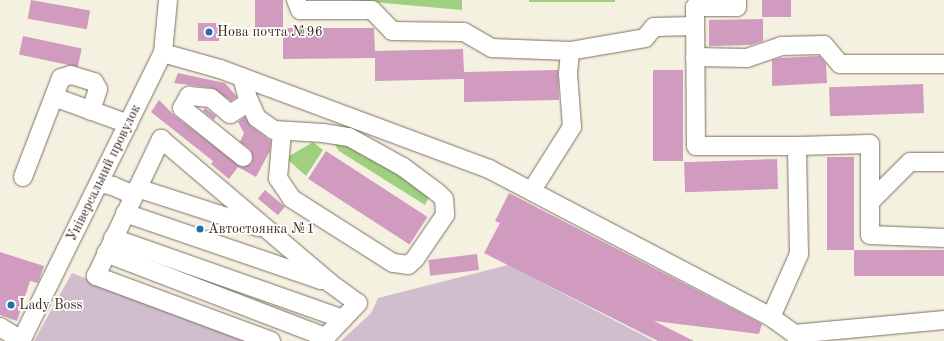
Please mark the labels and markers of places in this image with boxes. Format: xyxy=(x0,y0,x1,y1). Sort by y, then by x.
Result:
place label: Нова почта №96 xyxy=(217,24,323,40)
marker: Нова почта №96 xyxy=(204,27,214,37)
place label: Автостоянка №1 xyxy=(208,221,315,237)
marker: Автостоянка №1 xyxy=(195,224,205,234)
place label: Lady Boss xyxy=(19,297,83,313)
marker: Lady Boss xyxy=(6,300,16,310)

